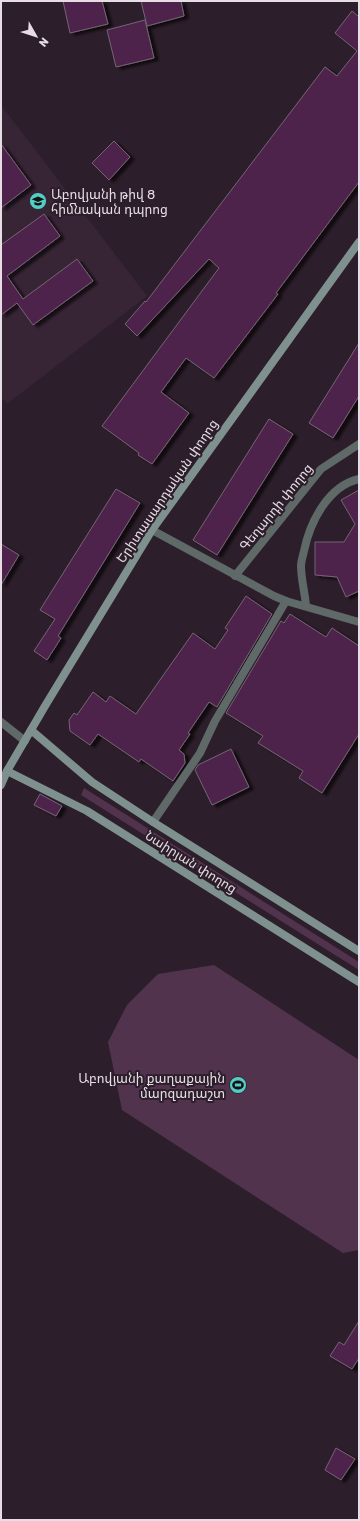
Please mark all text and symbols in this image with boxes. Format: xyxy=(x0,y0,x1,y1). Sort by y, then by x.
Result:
north arrow xyxy=(16,16,56,56)
text: N xyxy=(36,35,51,49)
place label: Աբովյանի թիվ 8 հիմնական դպրոց xyxy=(51,187,168,217)
school or university icon: Աբովյանի թիվ 8 հիմնական դպրոց xyxy=(28,191,48,211)
street label: Երիտասարդական փողոց xyxy=(113,416,221,566)
street label: Գեղարդի փողոց xyxy=(236,461,316,553)
street label: Նաիրյան փողոց xyxy=(143,828,239,896)
place label: Աբովյանի քաղաքային մարզադաշտ xyxy=(78,1071,225,1101)
sports icon: Աբովյանի քաղաքային մարզադաշտ xyxy=(228,1075,248,1095)

